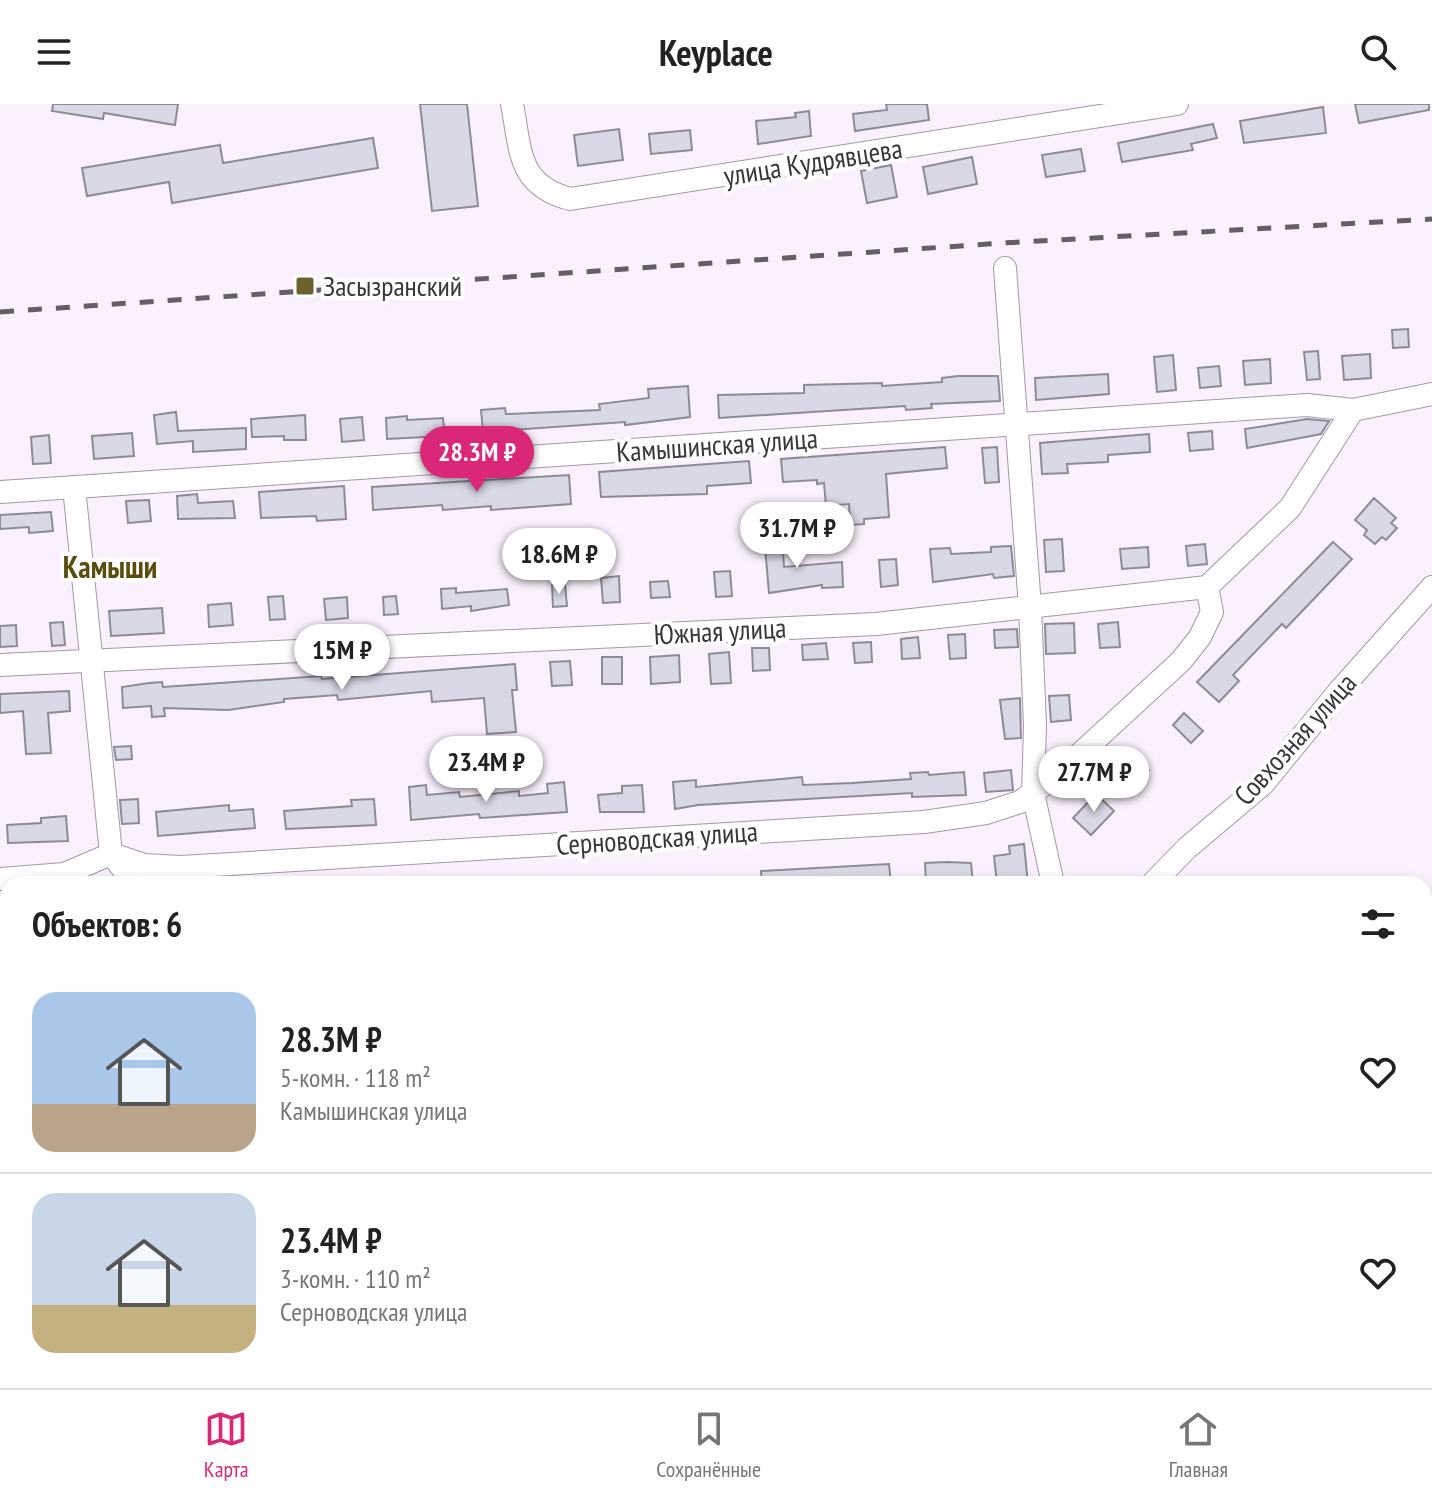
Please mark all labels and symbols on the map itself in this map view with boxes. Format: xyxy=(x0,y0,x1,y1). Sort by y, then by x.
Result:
street label: улица Кудрявцева xyxy=(721,129,905,194)
place label: Засызранский xyxy=(323,267,462,304)
marker: Засызранский xyxy=(294,275,316,297)
street label: Камышинская улица xyxy=(615,419,819,470)
pin: 28.3M ₽ xyxy=(403,426,551,494)
pin: 31.7M ₽ xyxy=(723,502,871,570)
pin: 18.6M ₽ xyxy=(485,528,633,596)
district label: Камыши xyxy=(63,547,157,586)
street label: Южная улица xyxy=(653,609,787,652)
pin: 15M ₽ xyxy=(286,624,398,692)
street label: Совхозная улица xyxy=(1225,665,1364,813)
pin: 23.4M ₽ xyxy=(412,736,560,804)
pin: 27.7M ₽ xyxy=(1020,746,1168,814)
street label: Серноводская улица xyxy=(555,812,759,863)

